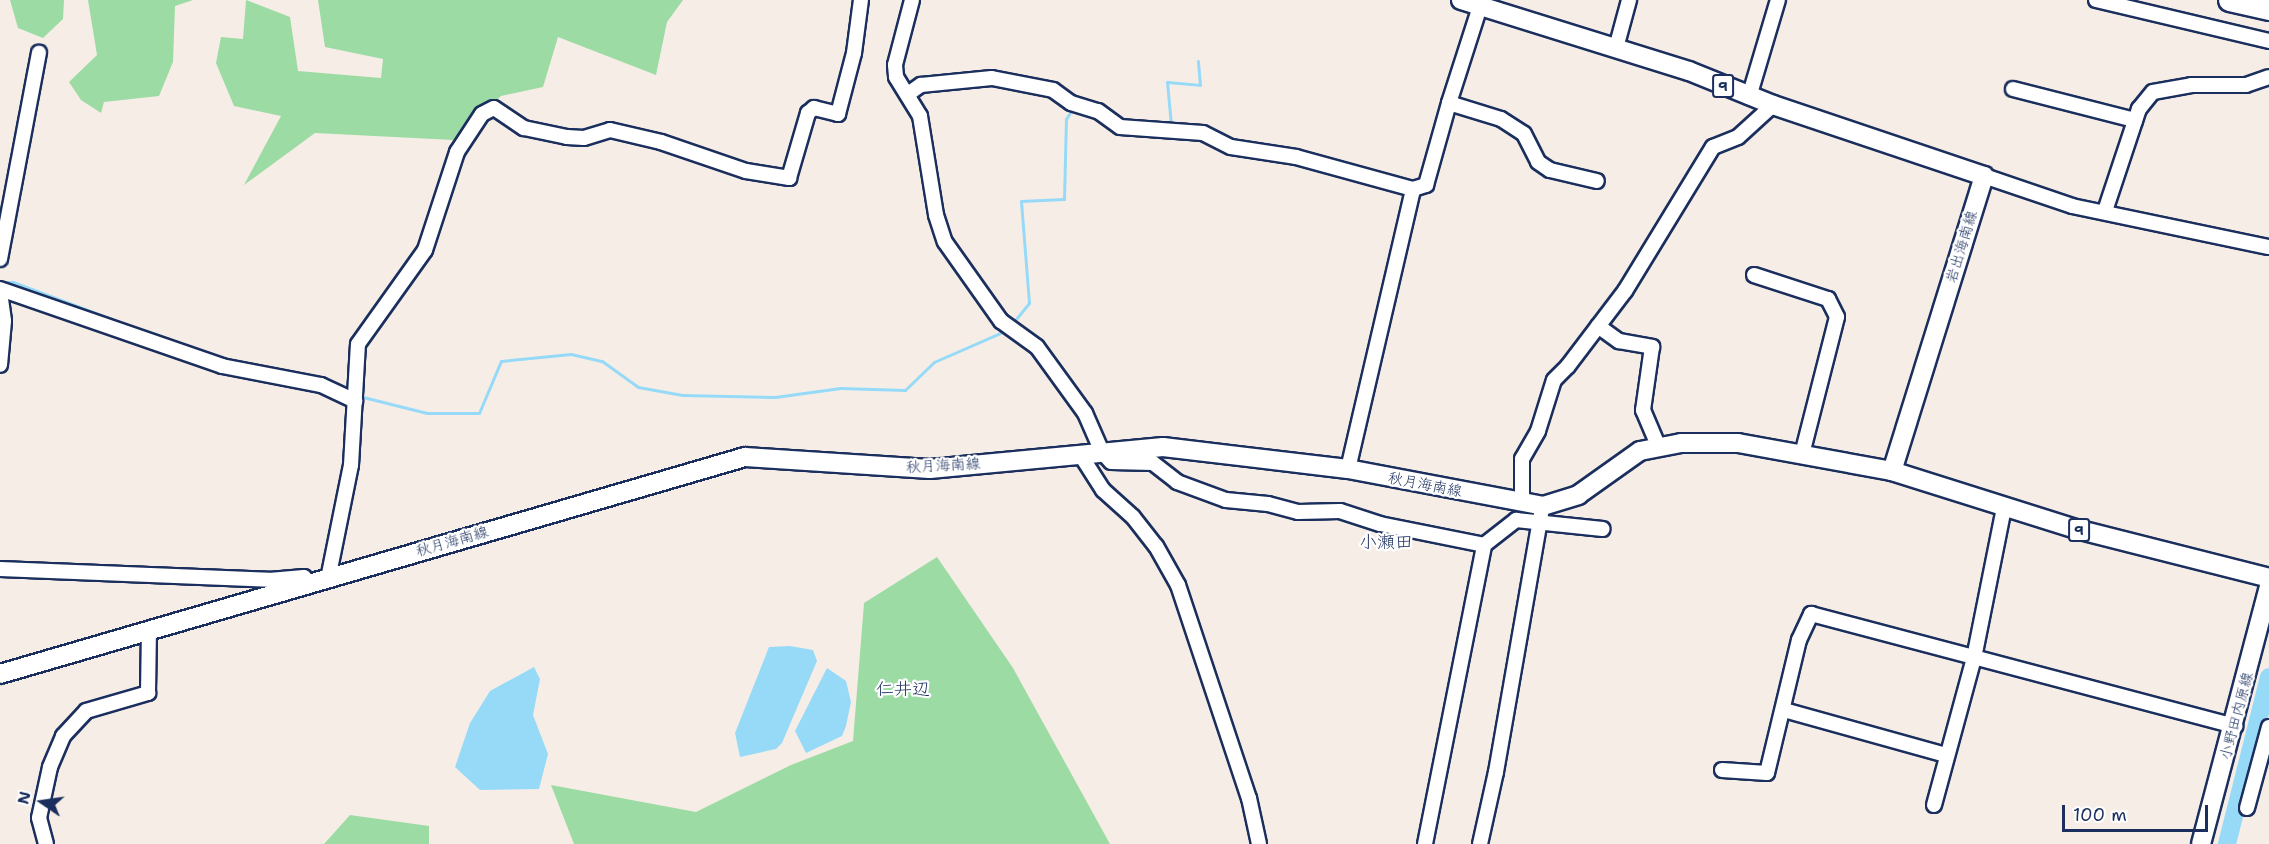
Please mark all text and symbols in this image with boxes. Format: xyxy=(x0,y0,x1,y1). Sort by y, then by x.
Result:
road number: 9 xyxy=(1711,75,1735,97)
street label: 岩出海南線 xyxy=(1942,209,1982,285)
street label: 秋月海南線 xyxy=(905,455,981,477)
street label: 秋月海南線 xyxy=(1386,469,1464,501)
road number: 9 xyxy=(2067,519,2091,541)
street label: 秋月海南線 xyxy=(413,523,491,561)
district label: 小瀬田 xyxy=(1359,531,1413,553)
street label: 小野田内原線 xyxy=(2217,670,2257,762)
district label: 仁井辺 xyxy=(876,678,930,700)
north arrow xyxy=(12,772,72,832)
text: N xyxy=(12,789,36,806)
scale bar xyxy=(2065,793,2210,831)
text: 100 m xyxy=(2073,803,2127,827)

